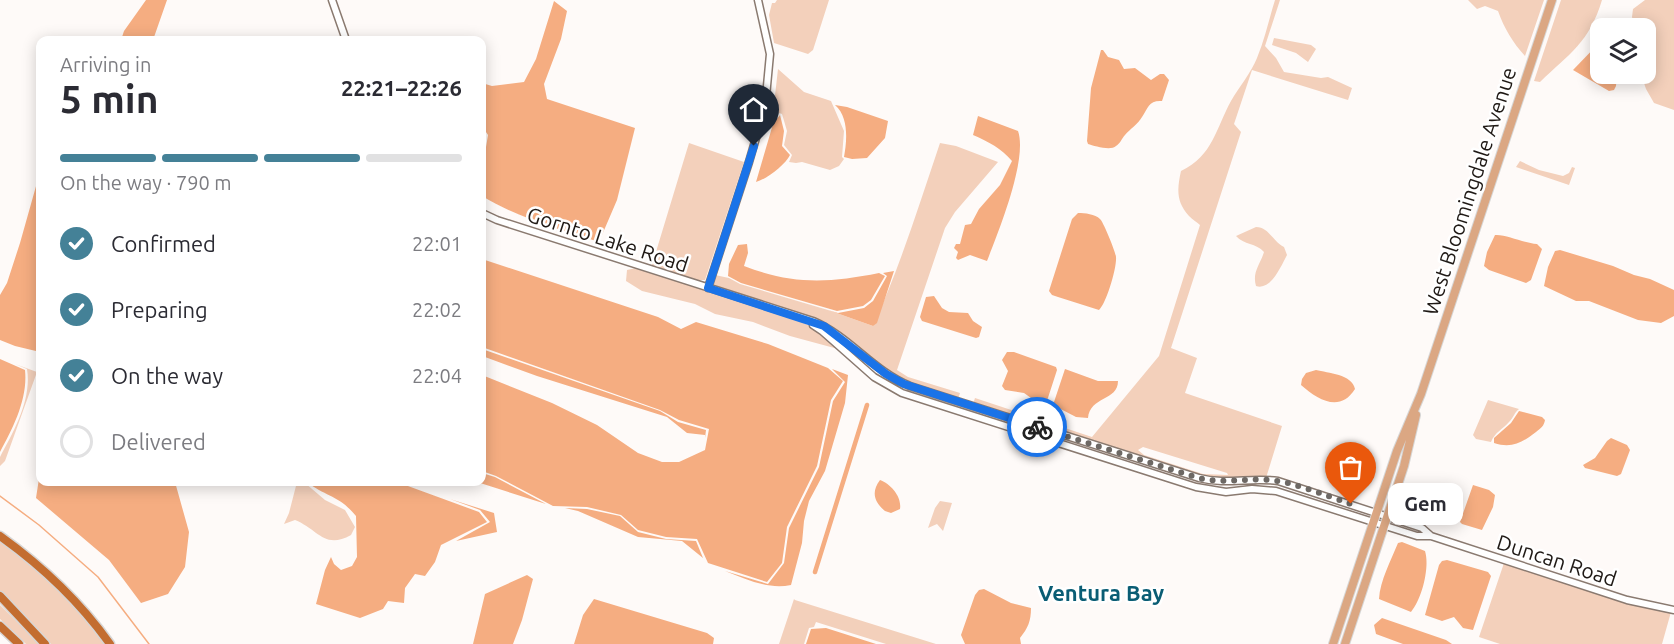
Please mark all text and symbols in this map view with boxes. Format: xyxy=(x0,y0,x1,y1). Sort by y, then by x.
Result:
map controls xyxy=(1590,18,1656,84)
button: layers xyxy=(1590,18,1656,84)
text: Arriving in xyxy=(60,53,151,76)
street label: West Bloomingdale Avenue xyxy=(1418,64,1520,318)
text: 22:21–22:26 xyxy=(341,75,462,100)
text: 5 min xyxy=(60,77,159,120)
pin xyxy=(728,84,779,146)
icon: home xyxy=(737,93,770,126)
text: On the way · 790 m xyxy=(60,171,232,194)
street label: Gornto Lake Road xyxy=(524,202,692,276)
icon: check xyxy=(60,227,93,260)
text: Confirmed xyxy=(111,231,216,256)
text: 22:01 xyxy=(412,232,462,255)
icon: check xyxy=(60,293,93,326)
text: Preparing xyxy=(111,297,208,322)
text: 22:02 xyxy=(412,298,462,321)
icon: check xyxy=(60,359,93,392)
text: On the way xyxy=(111,363,223,388)
text: 22:04 xyxy=(412,364,462,387)
courier xyxy=(1007,397,1067,457)
icon: bike xyxy=(1021,411,1054,444)
text: Delivered xyxy=(111,429,206,454)
pin xyxy=(1325,442,1376,504)
icon: bag xyxy=(1334,451,1367,484)
callout: Gem xyxy=(1387,483,1462,525)
text: Gem xyxy=(1404,492,1447,515)
street label: Duncan Road xyxy=(1494,529,1620,591)
district label: Ventura Bay xyxy=(1038,580,1164,605)

